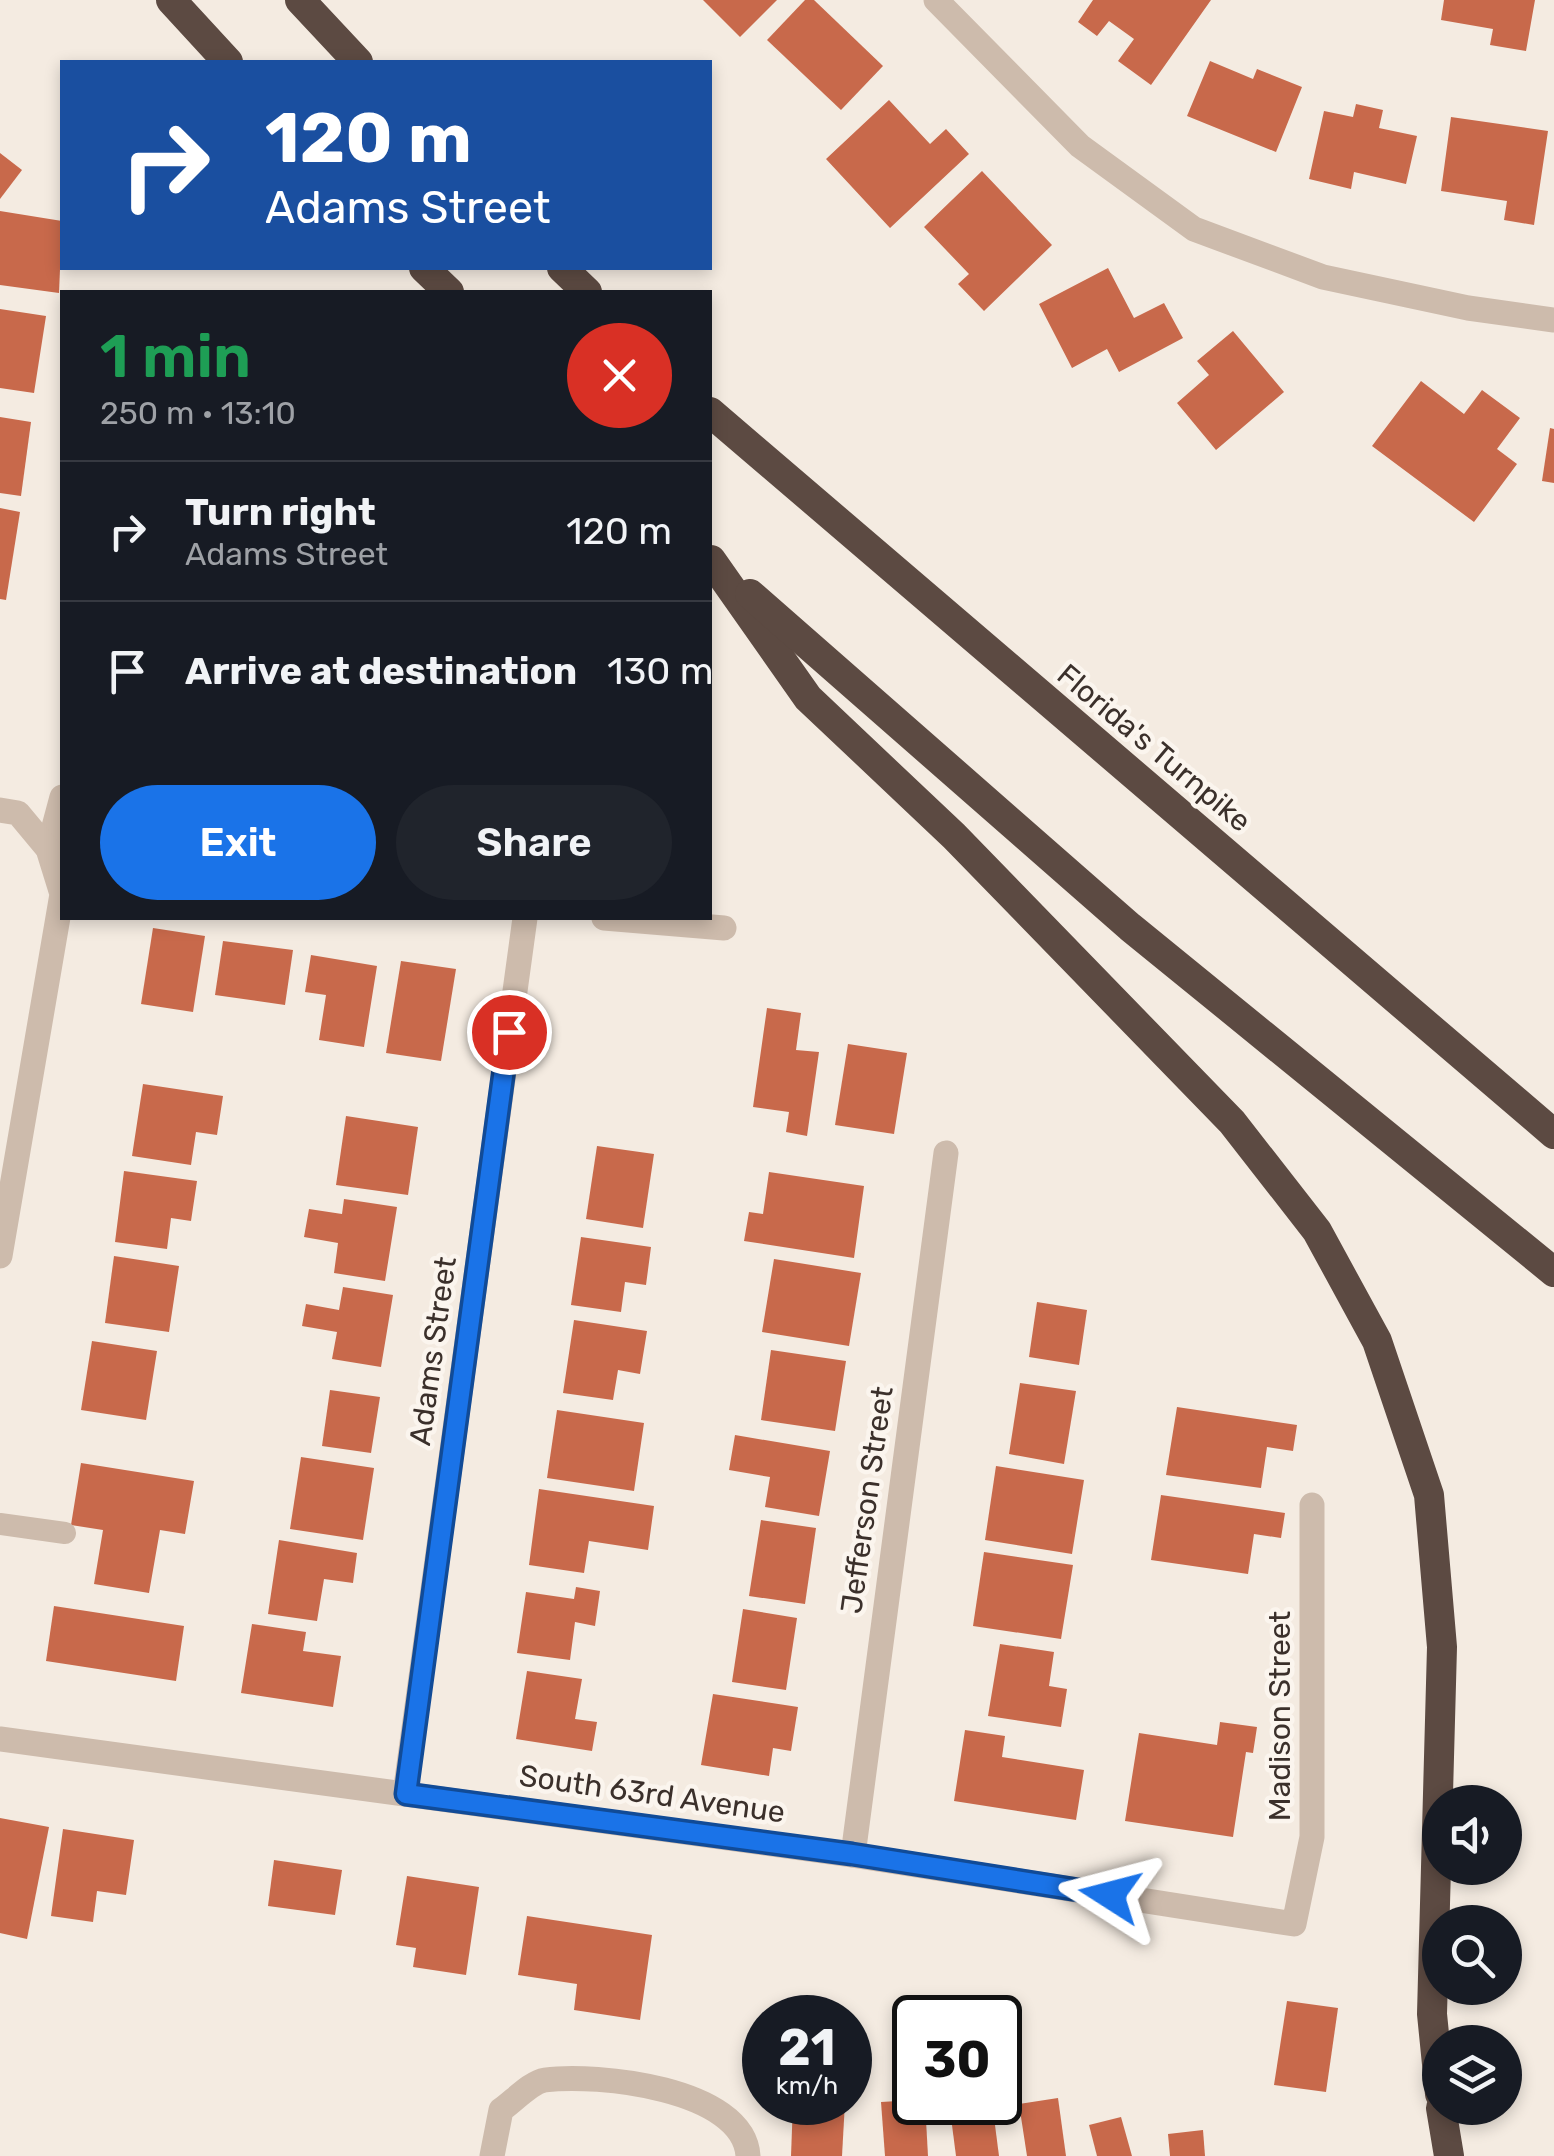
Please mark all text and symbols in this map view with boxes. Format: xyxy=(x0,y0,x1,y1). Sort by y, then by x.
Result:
text: 120 m xyxy=(265,97,472,180)
icon: right xyxy=(100,100,230,230)
text: Adams Street xyxy=(265,181,551,234)
text: 1 min xyxy=(100,321,251,392)
button: close xyxy=(567,323,672,428)
text: 250 m · 13:10 xyxy=(100,394,296,432)
text: Turn right xyxy=(185,489,376,535)
icon: right xyxy=(100,504,155,559)
text: 120 m xyxy=(566,508,672,554)
text: Adams Street xyxy=(185,535,388,573)
icon: arrive xyxy=(100,644,155,699)
text: Arrive at destination xyxy=(185,648,577,694)
text: 130 m xyxy=(607,648,714,694)
street label: Florida's Turnpike xyxy=(1050,657,1258,839)
button: Exit xyxy=(100,785,376,900)
button: Share xyxy=(396,785,672,900)
pin xyxy=(467,990,552,1075)
icon: arrive xyxy=(482,1005,537,1060)
street label: Adams Street xyxy=(402,1254,464,1448)
street label: Jefferson Street xyxy=(833,1384,901,1616)
street label: Madison Street xyxy=(1262,1611,1298,1821)
street label: South 63rd Avenue xyxy=(517,1758,787,1830)
map controls xyxy=(1422,1785,1522,2125)
button: sound xyxy=(1422,1785,1522,1885)
position arrow xyxy=(1058,1843,1162,1947)
button: search xyxy=(1422,1905,1522,2005)
speed limit sign: 30 xyxy=(892,1995,1022,2125)
text: 21 xyxy=(778,2018,836,2078)
button: layers xyxy=(1422,2025,1522,2125)
text: km/h xyxy=(776,2071,838,2100)

